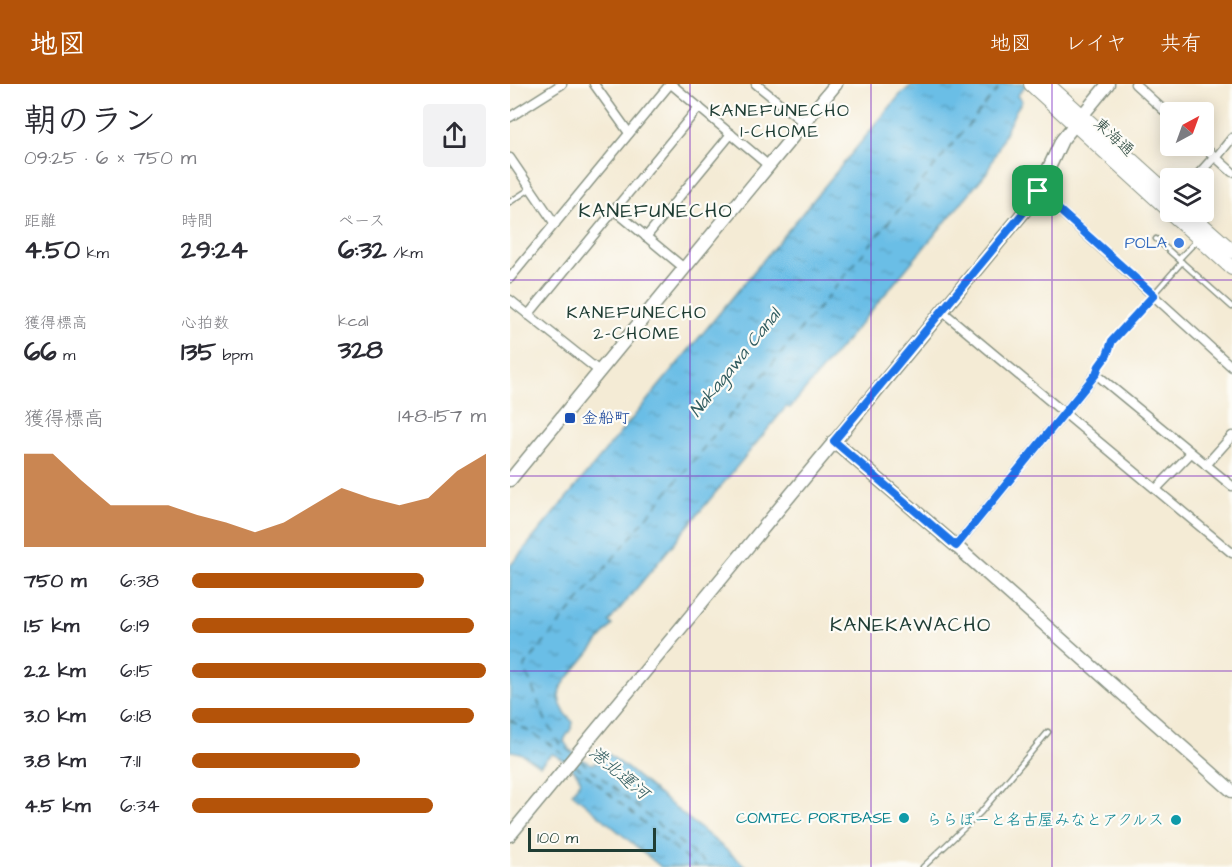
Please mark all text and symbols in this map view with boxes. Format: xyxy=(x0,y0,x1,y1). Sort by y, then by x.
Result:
text: 地図 xyxy=(30,25,86,64)
text: 地図 xyxy=(990,29,1032,58)
text: レイヤ xyxy=(1065,29,1127,58)
text: 共有 xyxy=(1160,29,1202,58)
text: 朝のラン xyxy=(24,98,156,144)
district label: KANEFUNECHO 1-CHOME xyxy=(709,98,851,144)
north arrow xyxy=(1160,102,1214,156)
map controls xyxy=(1160,102,1214,222)
button: share xyxy=(423,104,486,167)
street label: 東海通 xyxy=(1089,113,1139,161)
text: 09:25 · 6 × 750 m xyxy=(24,144,196,172)
pin xyxy=(1012,165,1063,216)
button: layers xyxy=(1160,168,1214,222)
icon: arrive xyxy=(1021,174,1054,207)
district label: KANEFUNECHO xyxy=(579,197,733,225)
text: 距離 xyxy=(24,210,56,232)
text: 時間 xyxy=(181,210,213,232)
text: ペース xyxy=(338,210,385,232)
text: 4.50 xyxy=(24,232,80,268)
text: 29:24 xyxy=(181,232,248,268)
text: 6:32 xyxy=(338,232,387,268)
place label: POLA xyxy=(1125,232,1167,254)
marker: POLA xyxy=(1172,236,1186,250)
text: km xyxy=(80,242,109,264)
text: /km xyxy=(387,242,423,264)
district label: KANEFUNECHO 2-CHOME xyxy=(566,300,708,346)
water label: Nakagawa Canal xyxy=(683,302,789,423)
text: kcal xyxy=(338,310,369,332)
text: 獲得標高 xyxy=(24,312,88,334)
text: 心拍数 xyxy=(181,312,229,334)
text: 328 xyxy=(338,332,383,368)
text: 66 xyxy=(24,334,57,370)
text: 135 xyxy=(181,334,216,370)
text: m xyxy=(57,344,75,366)
text: bpm xyxy=(216,344,253,366)
text: 148–157 m xyxy=(398,402,486,430)
text: 獲得標高 xyxy=(24,405,104,433)
place label: 金船町 xyxy=(582,407,630,429)
marker: 金船町 xyxy=(563,411,577,425)
text: 750 m xyxy=(24,567,87,595)
text: 6:38 xyxy=(120,567,159,595)
district label: KANEKAWACHO xyxy=(830,611,992,639)
text: 1.5 km xyxy=(24,612,79,640)
text: 6:19 xyxy=(120,612,150,640)
text: 2.2 km xyxy=(24,657,86,685)
text: 6:15 xyxy=(120,657,153,685)
text: 3.0 km xyxy=(24,702,85,730)
text: 6:18 xyxy=(120,702,151,730)
water label: 港北運河 xyxy=(583,740,657,808)
text: 3.8 km xyxy=(24,747,86,775)
text: 7:11 xyxy=(120,747,141,775)
text: 4.5 km xyxy=(24,792,90,820)
text: 6:34 xyxy=(120,792,160,820)
place label: COMTEC PORTBASE xyxy=(736,807,893,829)
place label: ららぽーと名古屋みなとアクルス xyxy=(927,809,1164,831)
marker: COMTEC PORTBASE xyxy=(897,811,911,825)
marker: ららぽーと名古屋みなとアクルス xyxy=(1169,813,1183,827)
scale bar xyxy=(528,825,656,852)
text: 100 m xyxy=(537,827,578,849)

